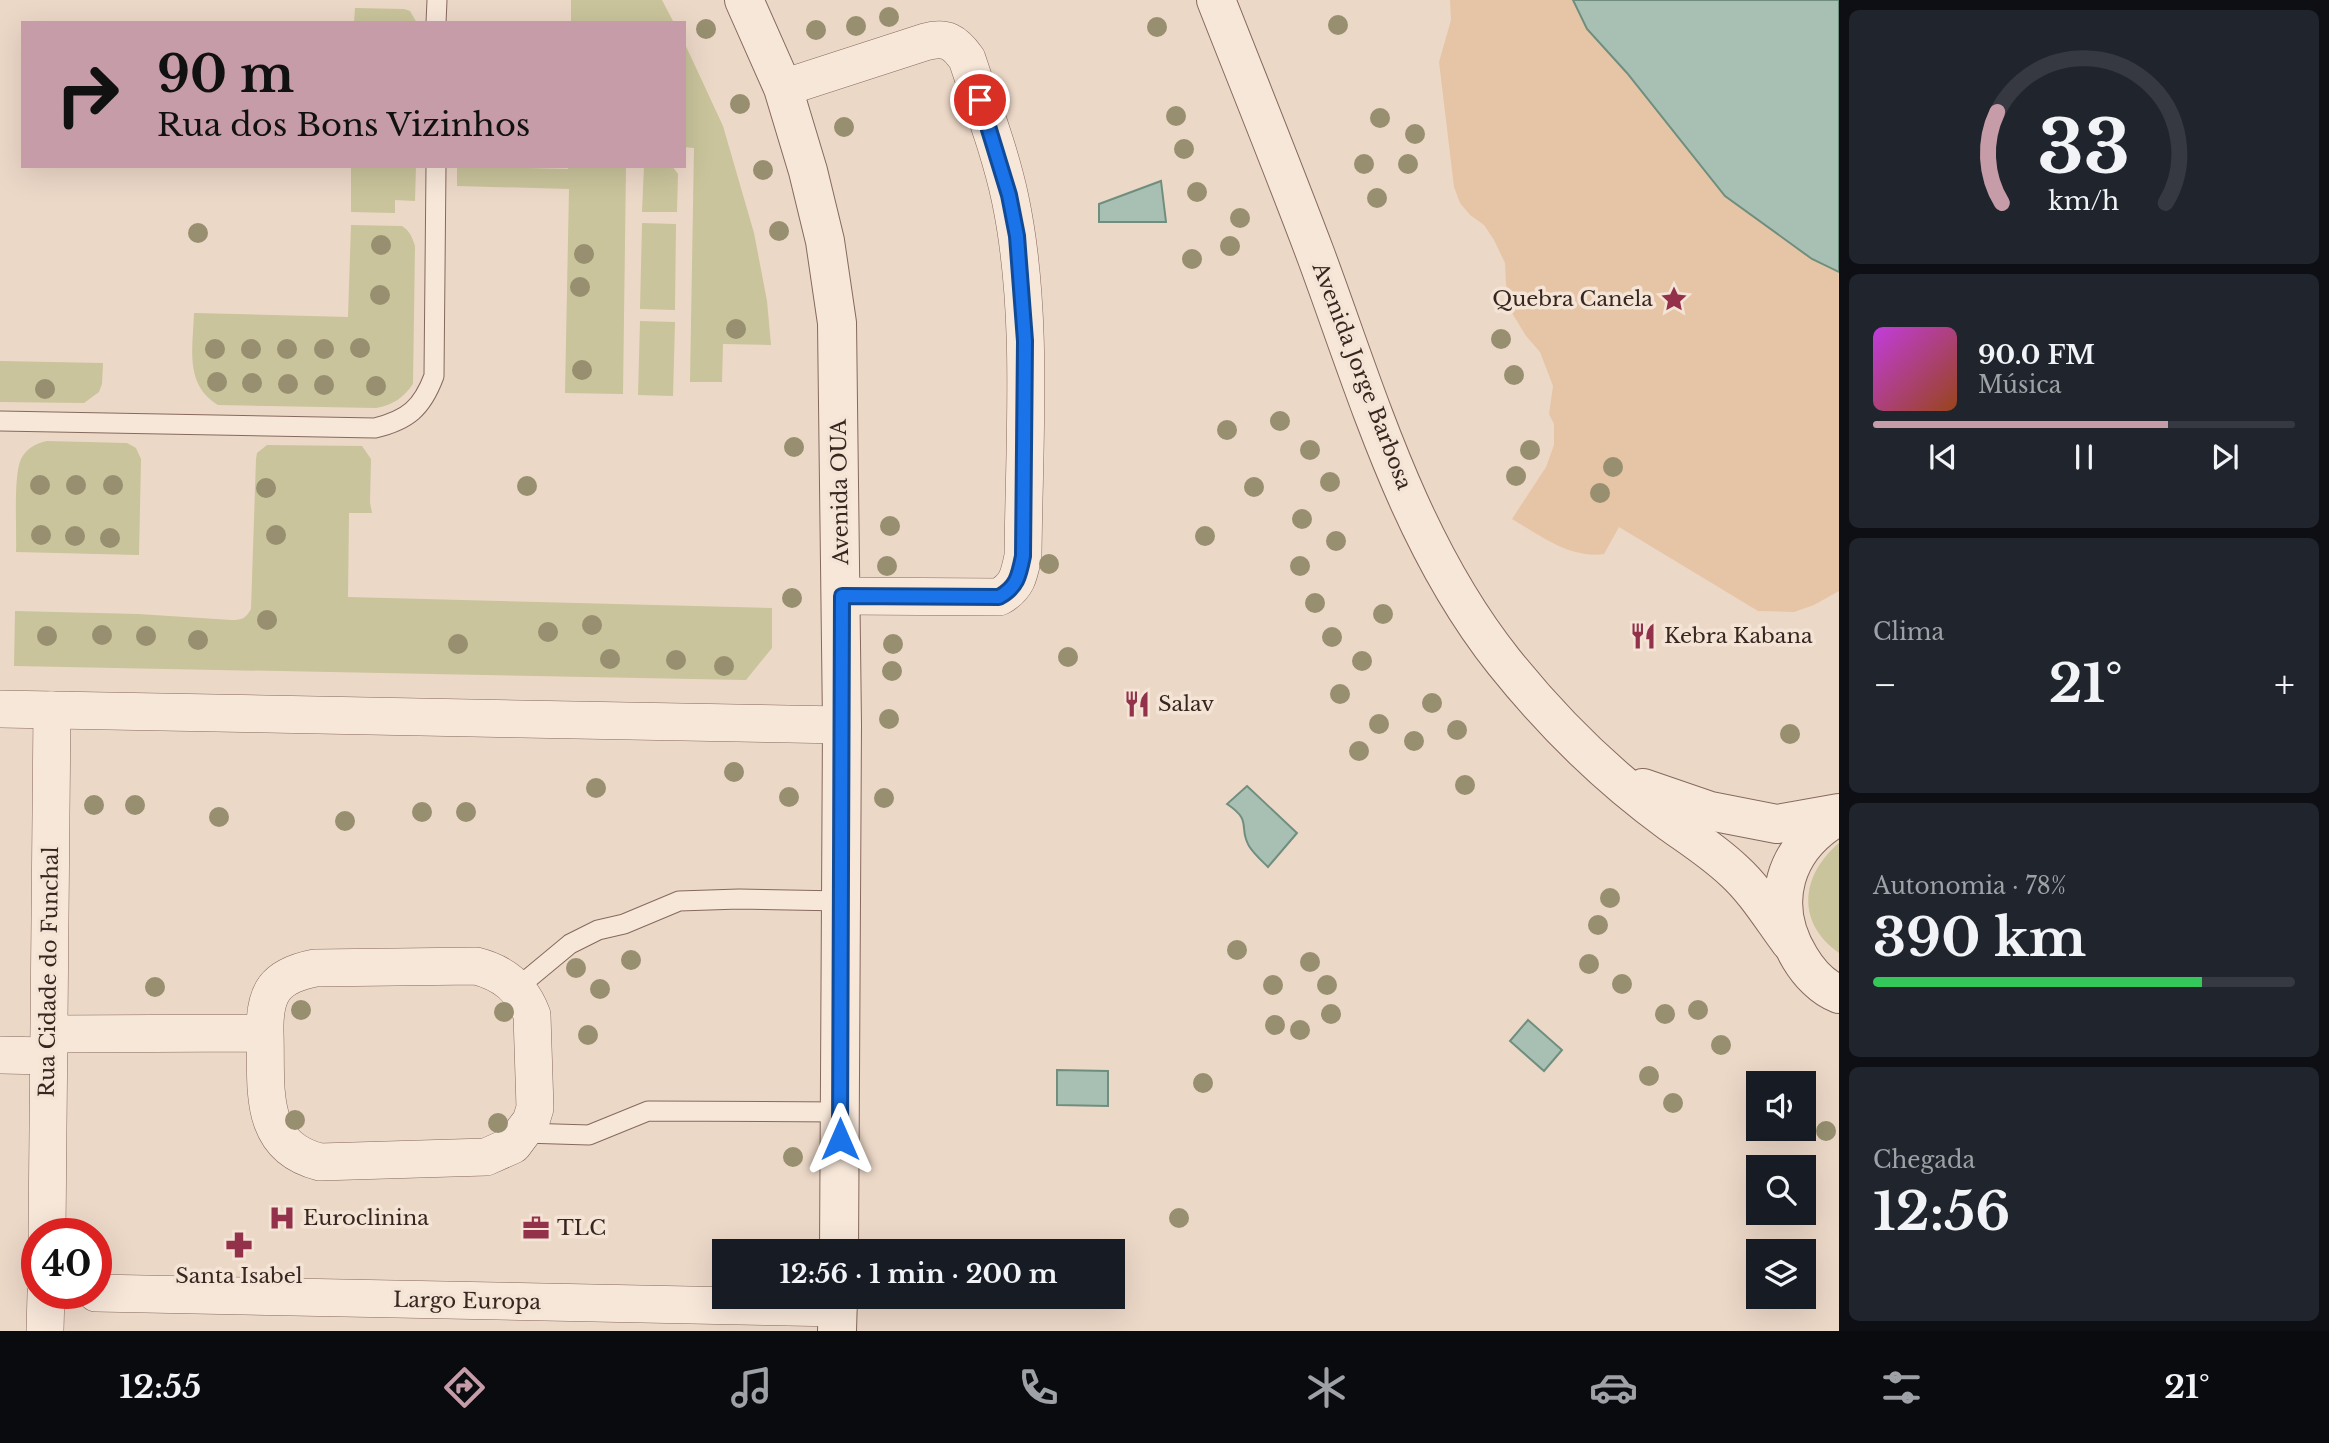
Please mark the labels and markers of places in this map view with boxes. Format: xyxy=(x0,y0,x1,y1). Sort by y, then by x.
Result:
pin xyxy=(950,70,1010,130)
place icon: Quebra Canela xyxy=(1659,284,1689,314)
place label: Quebra Canela xyxy=(1492,286,1653,312)
restaurant icon: Kebra Kabana xyxy=(1628,621,1658,651)
place label: Kebra Kabana xyxy=(1664,623,1813,649)
restaurant icon: Salav xyxy=(1122,689,1152,719)
place label: Salav xyxy=(1158,691,1214,717)
hospital icon: Euroclinina xyxy=(267,1203,297,1233)
place label: Euroclinina xyxy=(303,1205,429,1231)
office icon: TLC xyxy=(521,1213,551,1243)
place label: TLC xyxy=(557,1215,606,1241)
pharmacy icon: Santa Isabel xyxy=(224,1230,254,1260)
place label: Santa Isabel xyxy=(175,1263,303,1289)

